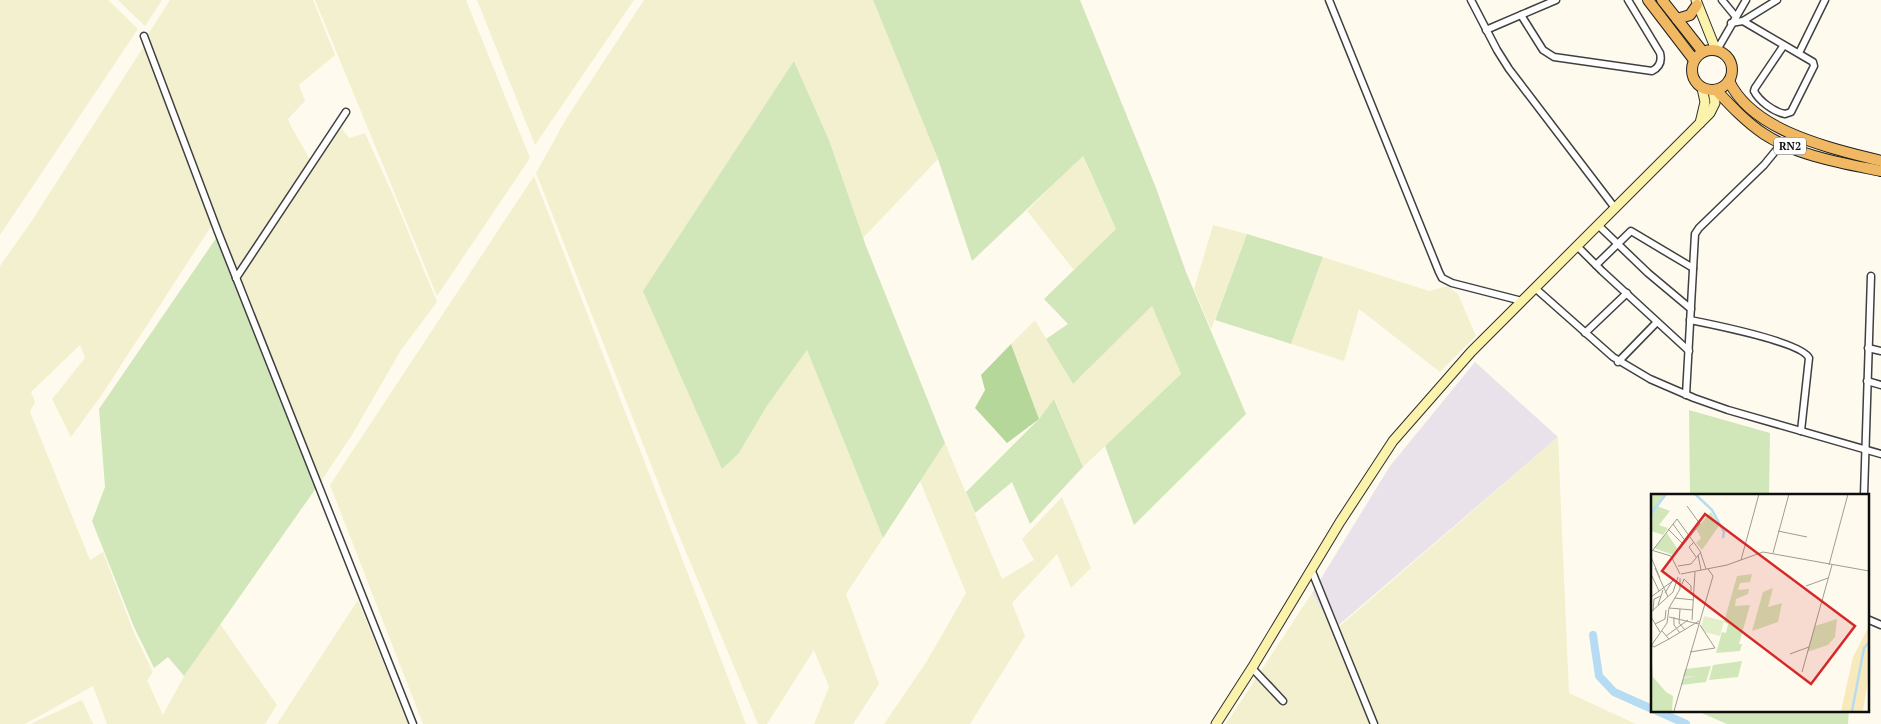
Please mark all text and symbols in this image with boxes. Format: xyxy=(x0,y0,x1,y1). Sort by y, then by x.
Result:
road number: RN2 xyxy=(1774,138,1806,154)
inset map xyxy=(1651,494,1868,712)

